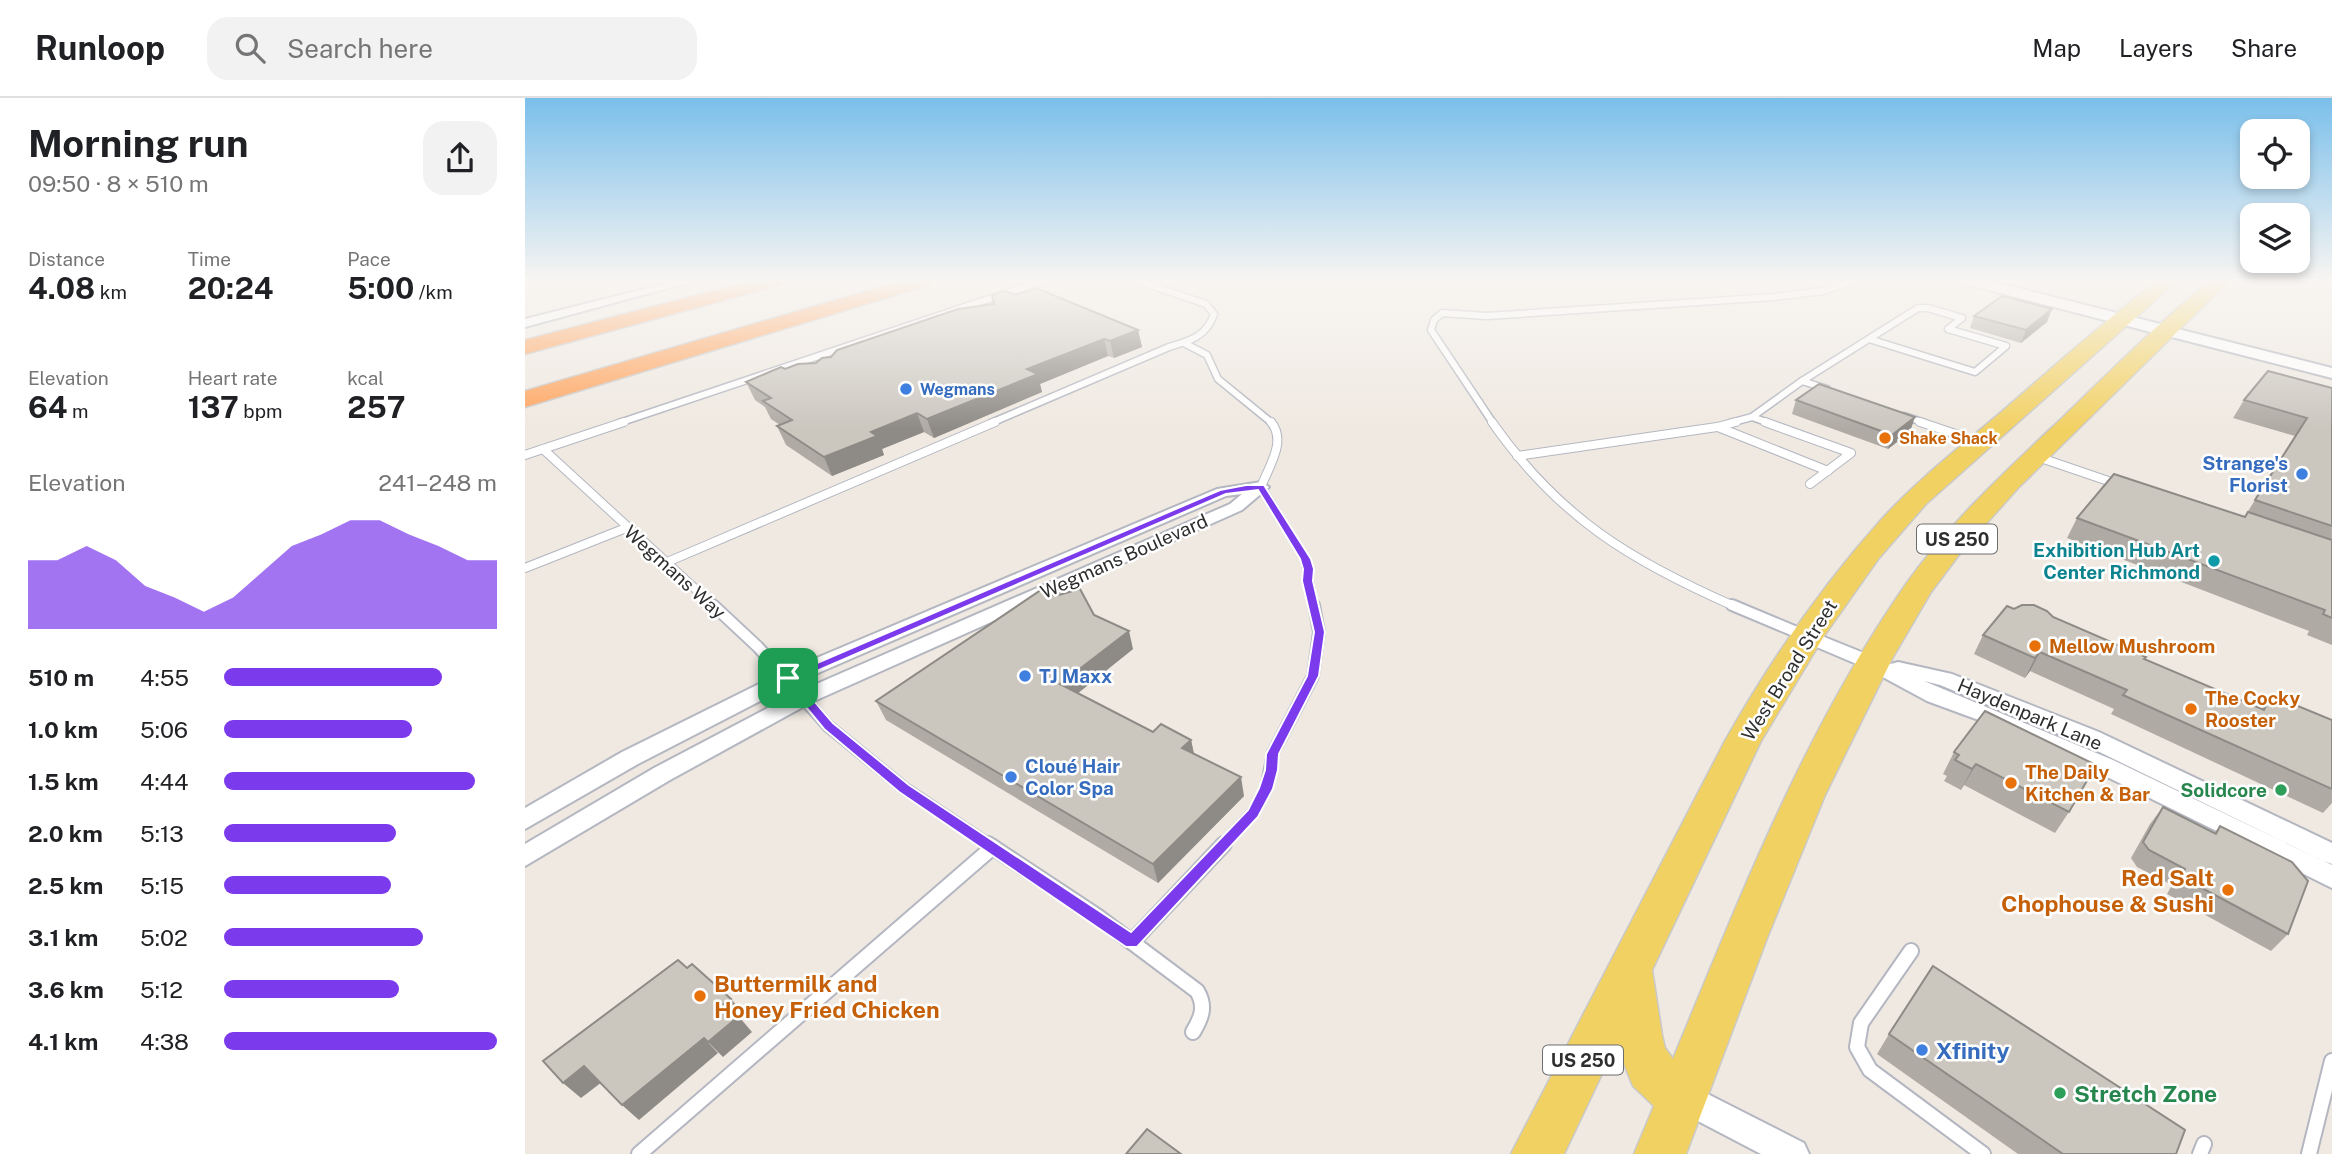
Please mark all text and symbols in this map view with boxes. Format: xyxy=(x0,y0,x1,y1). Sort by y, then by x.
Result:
search box xyxy=(207,17,697,80)
text: Runloop xyxy=(35,29,165,67)
icon: search xyxy=(231,29,269,67)
text: Search here xyxy=(287,33,433,64)
text: Map xyxy=(2032,34,2081,62)
text: Layers xyxy=(2119,34,2193,62)
text: Share xyxy=(2231,34,2297,62)
map controls xyxy=(2240,119,2310,273)
button: locate xyxy=(2240,119,2310,189)
text: Morning run xyxy=(28,121,249,166)
button: share xyxy=(423,121,497,195)
text: 09:50 · 8 × 510 m xyxy=(28,170,209,197)
button: layers xyxy=(2240,203,2310,273)
text: Distance xyxy=(28,248,105,270)
text: Time xyxy=(188,248,231,270)
text: Pace xyxy=(347,248,391,270)
text: 4.08 xyxy=(28,270,95,306)
text: 20:24 xyxy=(188,270,273,306)
text: 5:00 xyxy=(347,270,414,306)
text: km xyxy=(95,281,127,303)
text: /km xyxy=(414,281,453,303)
text: Elevation xyxy=(28,367,109,389)
text: Heart rate xyxy=(188,367,277,389)
text: kcal xyxy=(347,367,384,389)
place label: Wegmans xyxy=(920,380,995,399)
marker: Wegmans xyxy=(898,381,914,397)
text: 64 xyxy=(28,389,67,425)
text: 137 xyxy=(188,389,239,425)
text: 257 xyxy=(347,389,405,425)
text: m xyxy=(67,400,88,422)
text: bpm xyxy=(239,400,282,422)
place label: Shake Shack xyxy=(1899,429,1998,448)
marker: Shake Shack xyxy=(1877,430,1893,446)
place label: Strange's Florist xyxy=(2202,452,2288,496)
marker: Strange's Florist xyxy=(2294,466,2310,482)
text: Elevation xyxy=(28,469,126,496)
text: 241–248 m xyxy=(378,469,497,496)
street label: Wegmans Boulevard xyxy=(1037,509,1211,603)
street label: Wegmans Way xyxy=(620,521,730,623)
road number: US 250 xyxy=(1917,524,1997,554)
place label: Exhibition Hub Art Center Richmond xyxy=(2033,539,2200,583)
marker: Exhibition Hub Art Center Richmond xyxy=(2206,553,2222,569)
street label: West Broad Street xyxy=(1737,595,1841,745)
place label: Mellow Mushroom xyxy=(2049,635,2215,657)
marker: Mellow Mushroom xyxy=(2027,638,2043,654)
pin xyxy=(758,648,818,708)
icon: arrive xyxy=(769,659,807,697)
text: 510 m xyxy=(28,664,94,691)
text: 4:55 xyxy=(140,664,189,691)
place label: TJ Maxx xyxy=(1039,665,1112,687)
marker: TJ Maxx xyxy=(1017,668,1033,684)
street label: Haydenpark Lane xyxy=(1954,674,2106,754)
place label: The Cocky Rooster xyxy=(2205,687,2300,731)
marker: The Cocky Rooster xyxy=(2183,701,2199,717)
text: 1.0 km xyxy=(28,716,98,743)
text: 5:06 xyxy=(140,716,188,743)
place label: Cloué Hair Color Spa xyxy=(1025,755,1120,799)
place label: The Daily Kitchen & Bar xyxy=(2025,761,2150,805)
text: 1.5 km xyxy=(28,768,99,795)
text: 4:44 xyxy=(140,768,188,795)
marker: Cloué Hair Color Spa xyxy=(1003,769,1019,785)
marker: The Daily Kitchen & Bar xyxy=(2003,775,2019,791)
place label: Solidcore xyxy=(2180,779,2267,801)
marker: Solidcore xyxy=(2273,782,2289,798)
text: 2.0 km xyxy=(28,820,103,847)
text: 5:13 xyxy=(140,820,184,847)
place label: Red Salt Chophouse & Sushi xyxy=(2001,864,2214,917)
text: 2.5 km xyxy=(28,872,103,899)
text: 5:15 xyxy=(140,872,184,899)
marker: Red Salt Chophouse & Sushi xyxy=(2220,882,2236,898)
text: 3.1 km xyxy=(28,924,98,951)
text: 5:02 xyxy=(140,924,188,951)
place label: Buttermilk and Honey Fried Chicken xyxy=(714,970,940,1023)
text: 3.6 km xyxy=(28,976,104,1003)
text: 5:12 xyxy=(140,976,183,1003)
marker: Buttermilk and Honey Fried Chicken xyxy=(692,988,708,1004)
text: 4.1 km xyxy=(28,1028,98,1055)
text: 4:38 xyxy=(140,1028,189,1055)
place label: Xfinity xyxy=(1936,1037,2009,1064)
marker: Xfinity xyxy=(1914,1042,1930,1058)
road number: US 250 xyxy=(1543,1045,1623,1074)
place label: Stretch Zone xyxy=(2074,1080,2217,1107)
marker: Stretch Zone xyxy=(2052,1085,2068,1101)

